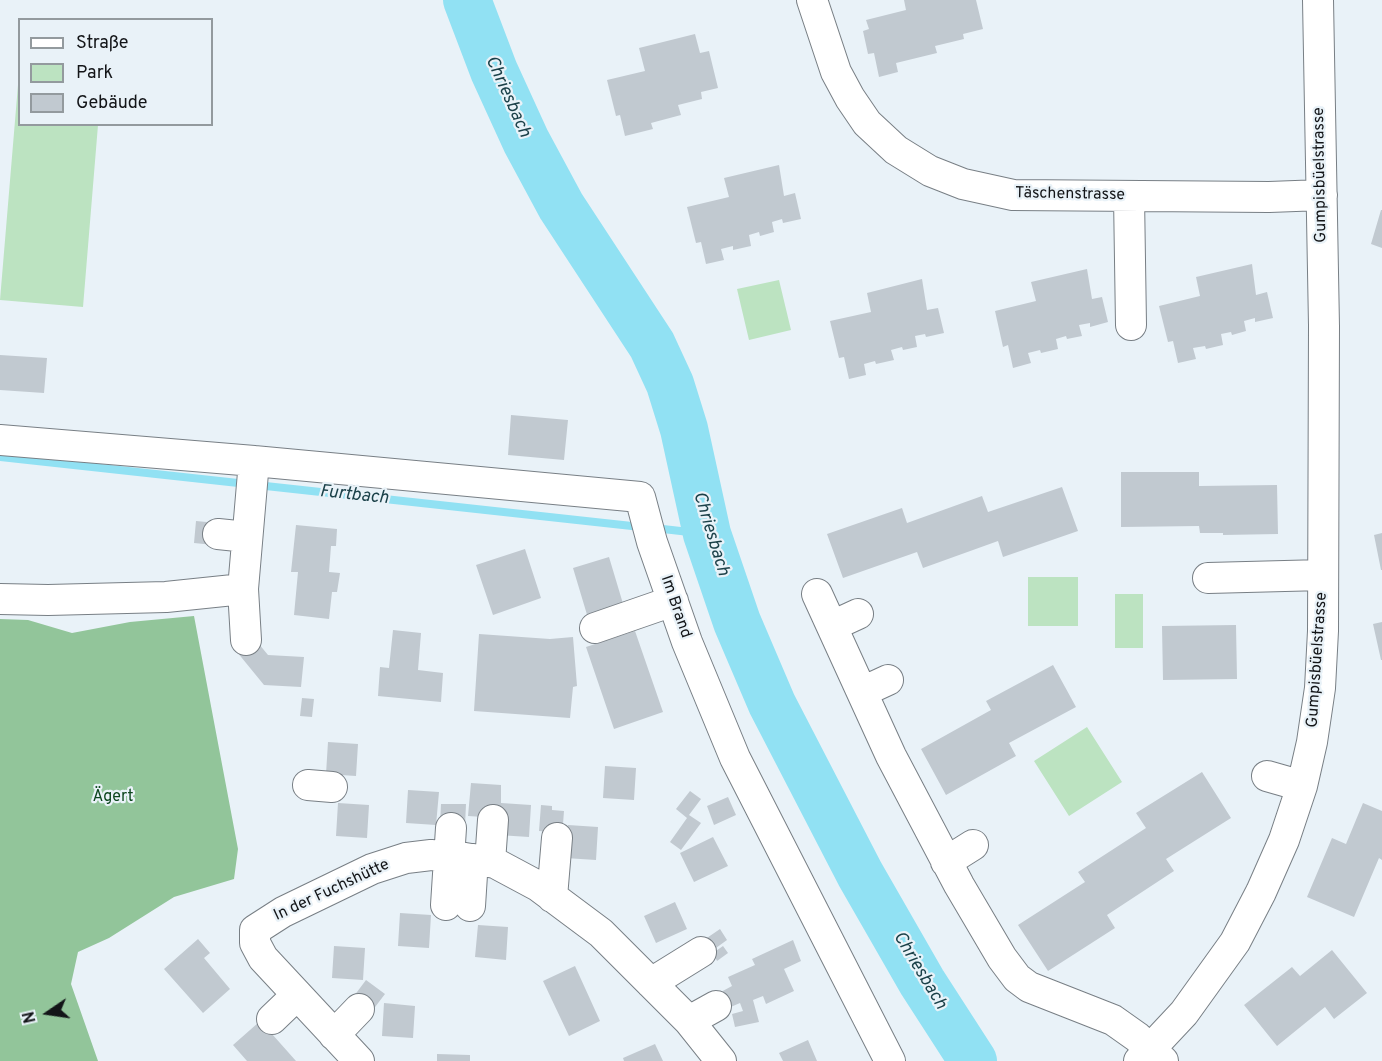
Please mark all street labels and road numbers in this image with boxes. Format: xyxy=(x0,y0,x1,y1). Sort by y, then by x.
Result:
street label: Gumpisbüelstrasse xyxy=(1310,107,1332,243)
street label: Täschenstrasse xyxy=(1015,184,1125,206)
street label: Im Brand xyxy=(655,573,695,641)
street label: Gumpisbüelstrasse xyxy=(1304,592,1332,728)
street label: In der Fuchshütte xyxy=(271,856,393,926)

